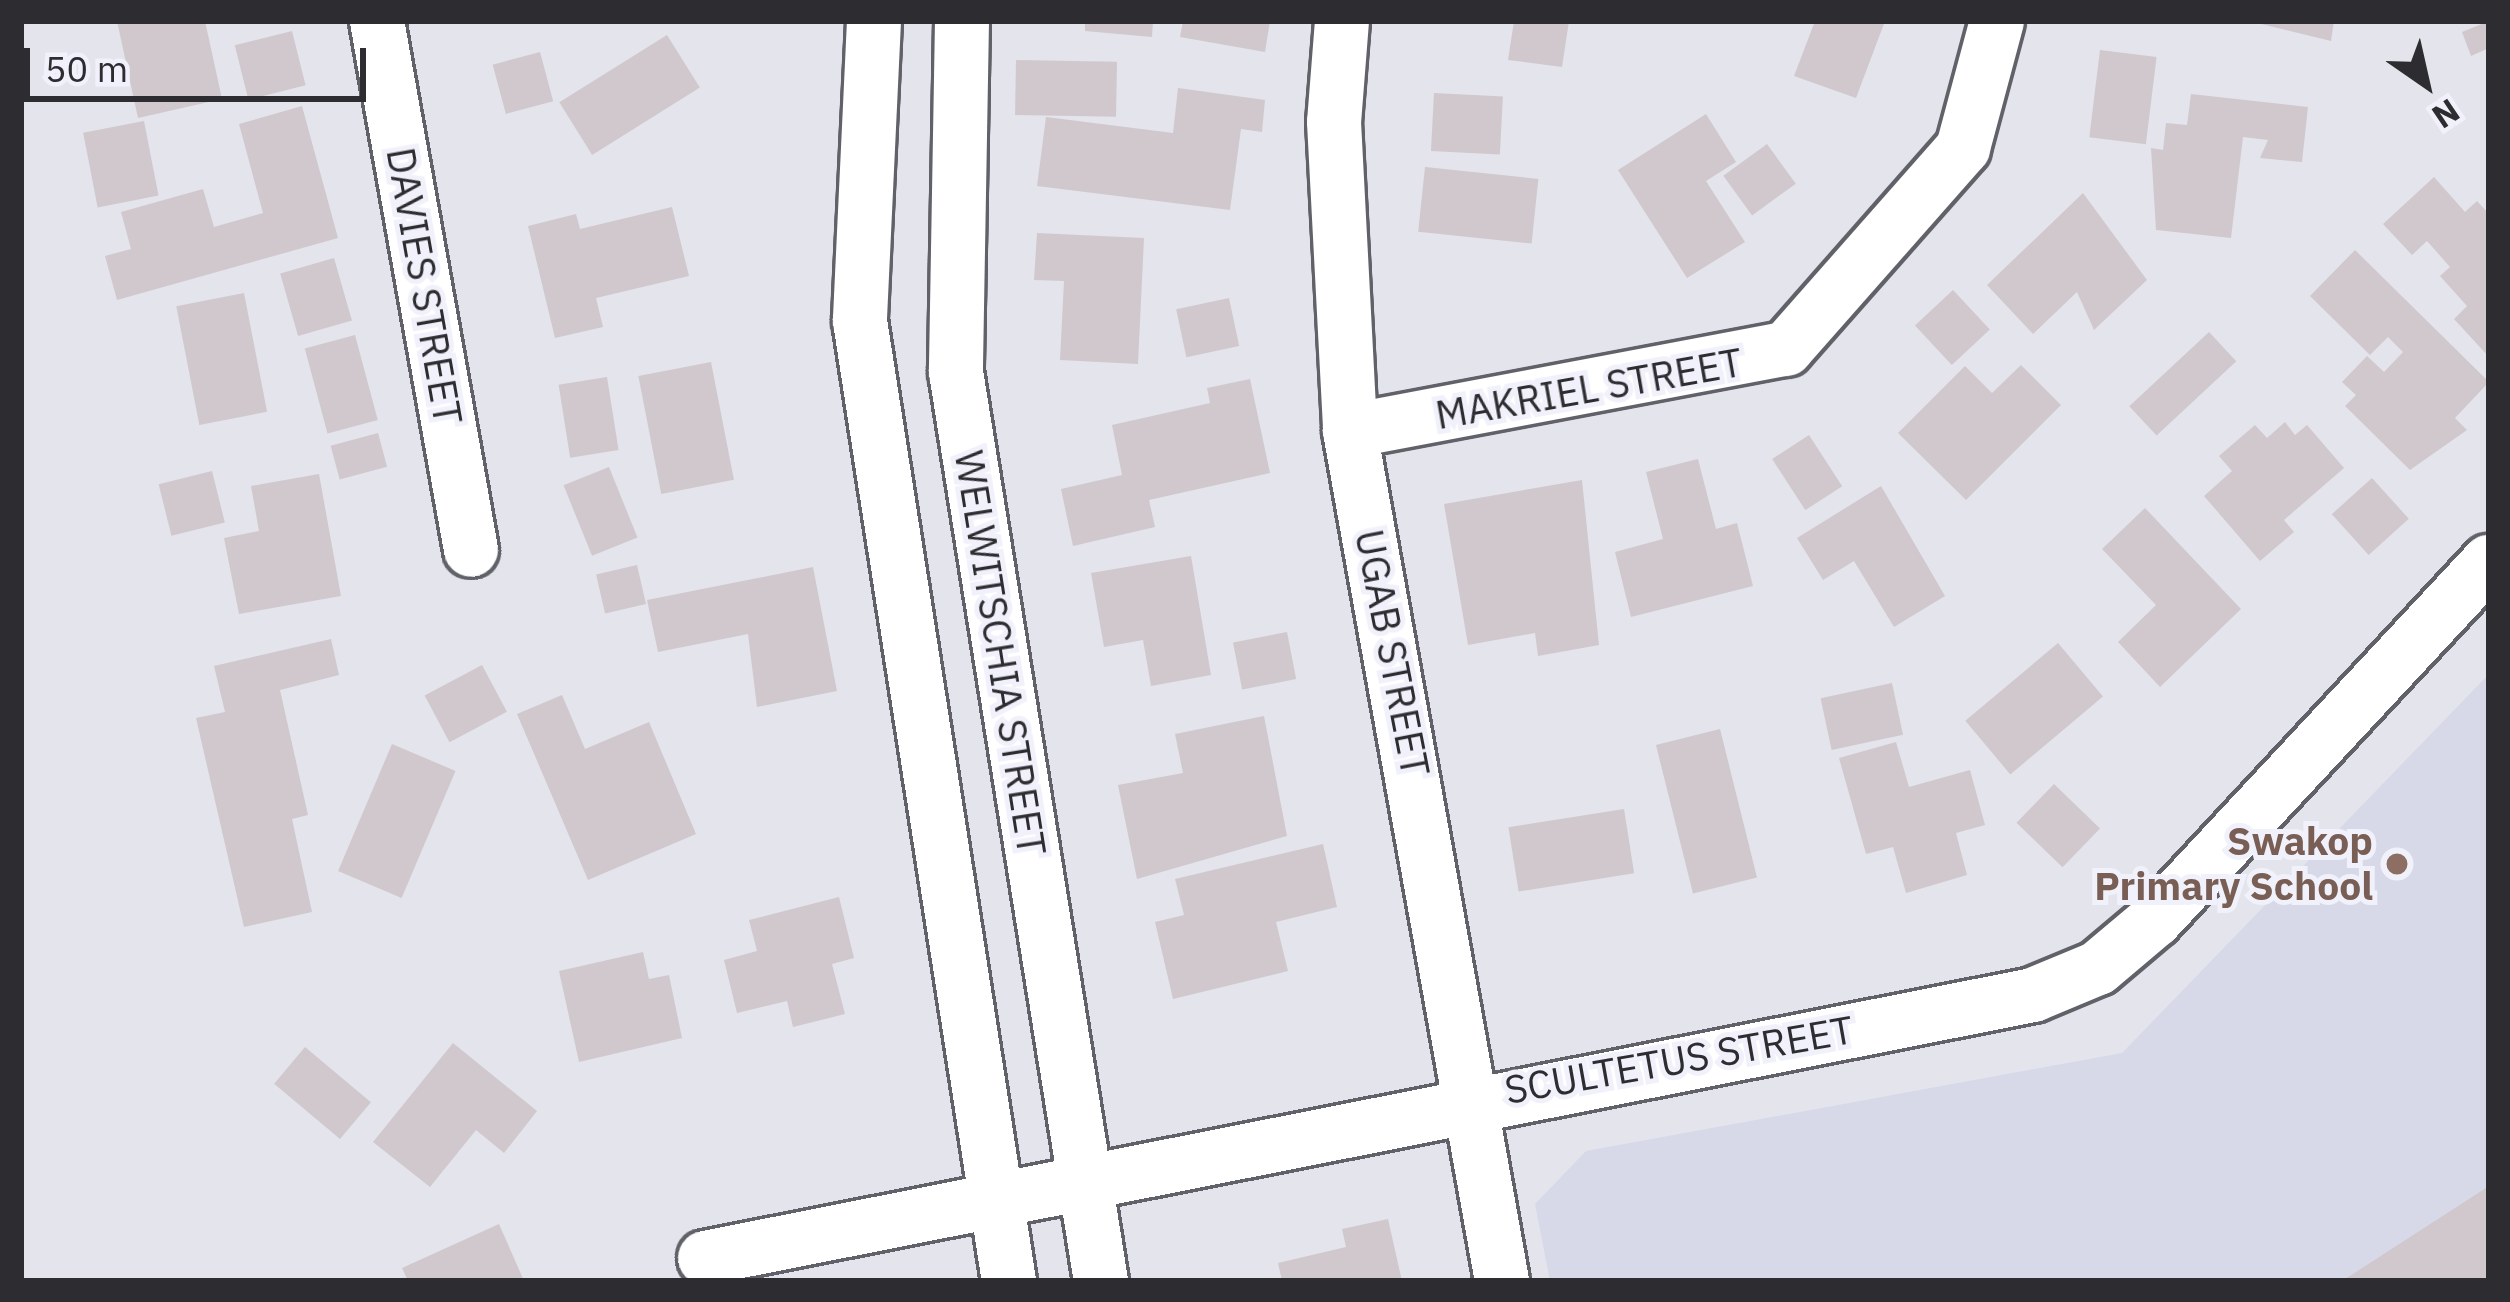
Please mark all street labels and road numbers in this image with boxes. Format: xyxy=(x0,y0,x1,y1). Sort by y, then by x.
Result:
street label: DAVIES STREET xyxy=(377,144,471,428)
street label: MAKRIEL STREET xyxy=(1432,339,1746,439)
street label: WELWITSCHIA STREET xyxy=(945,447,1055,859)
street label: UGAB STREET xyxy=(1345,526,1439,780)
street label: SCULTETUS STREET xyxy=(1501,1006,1857,1114)

